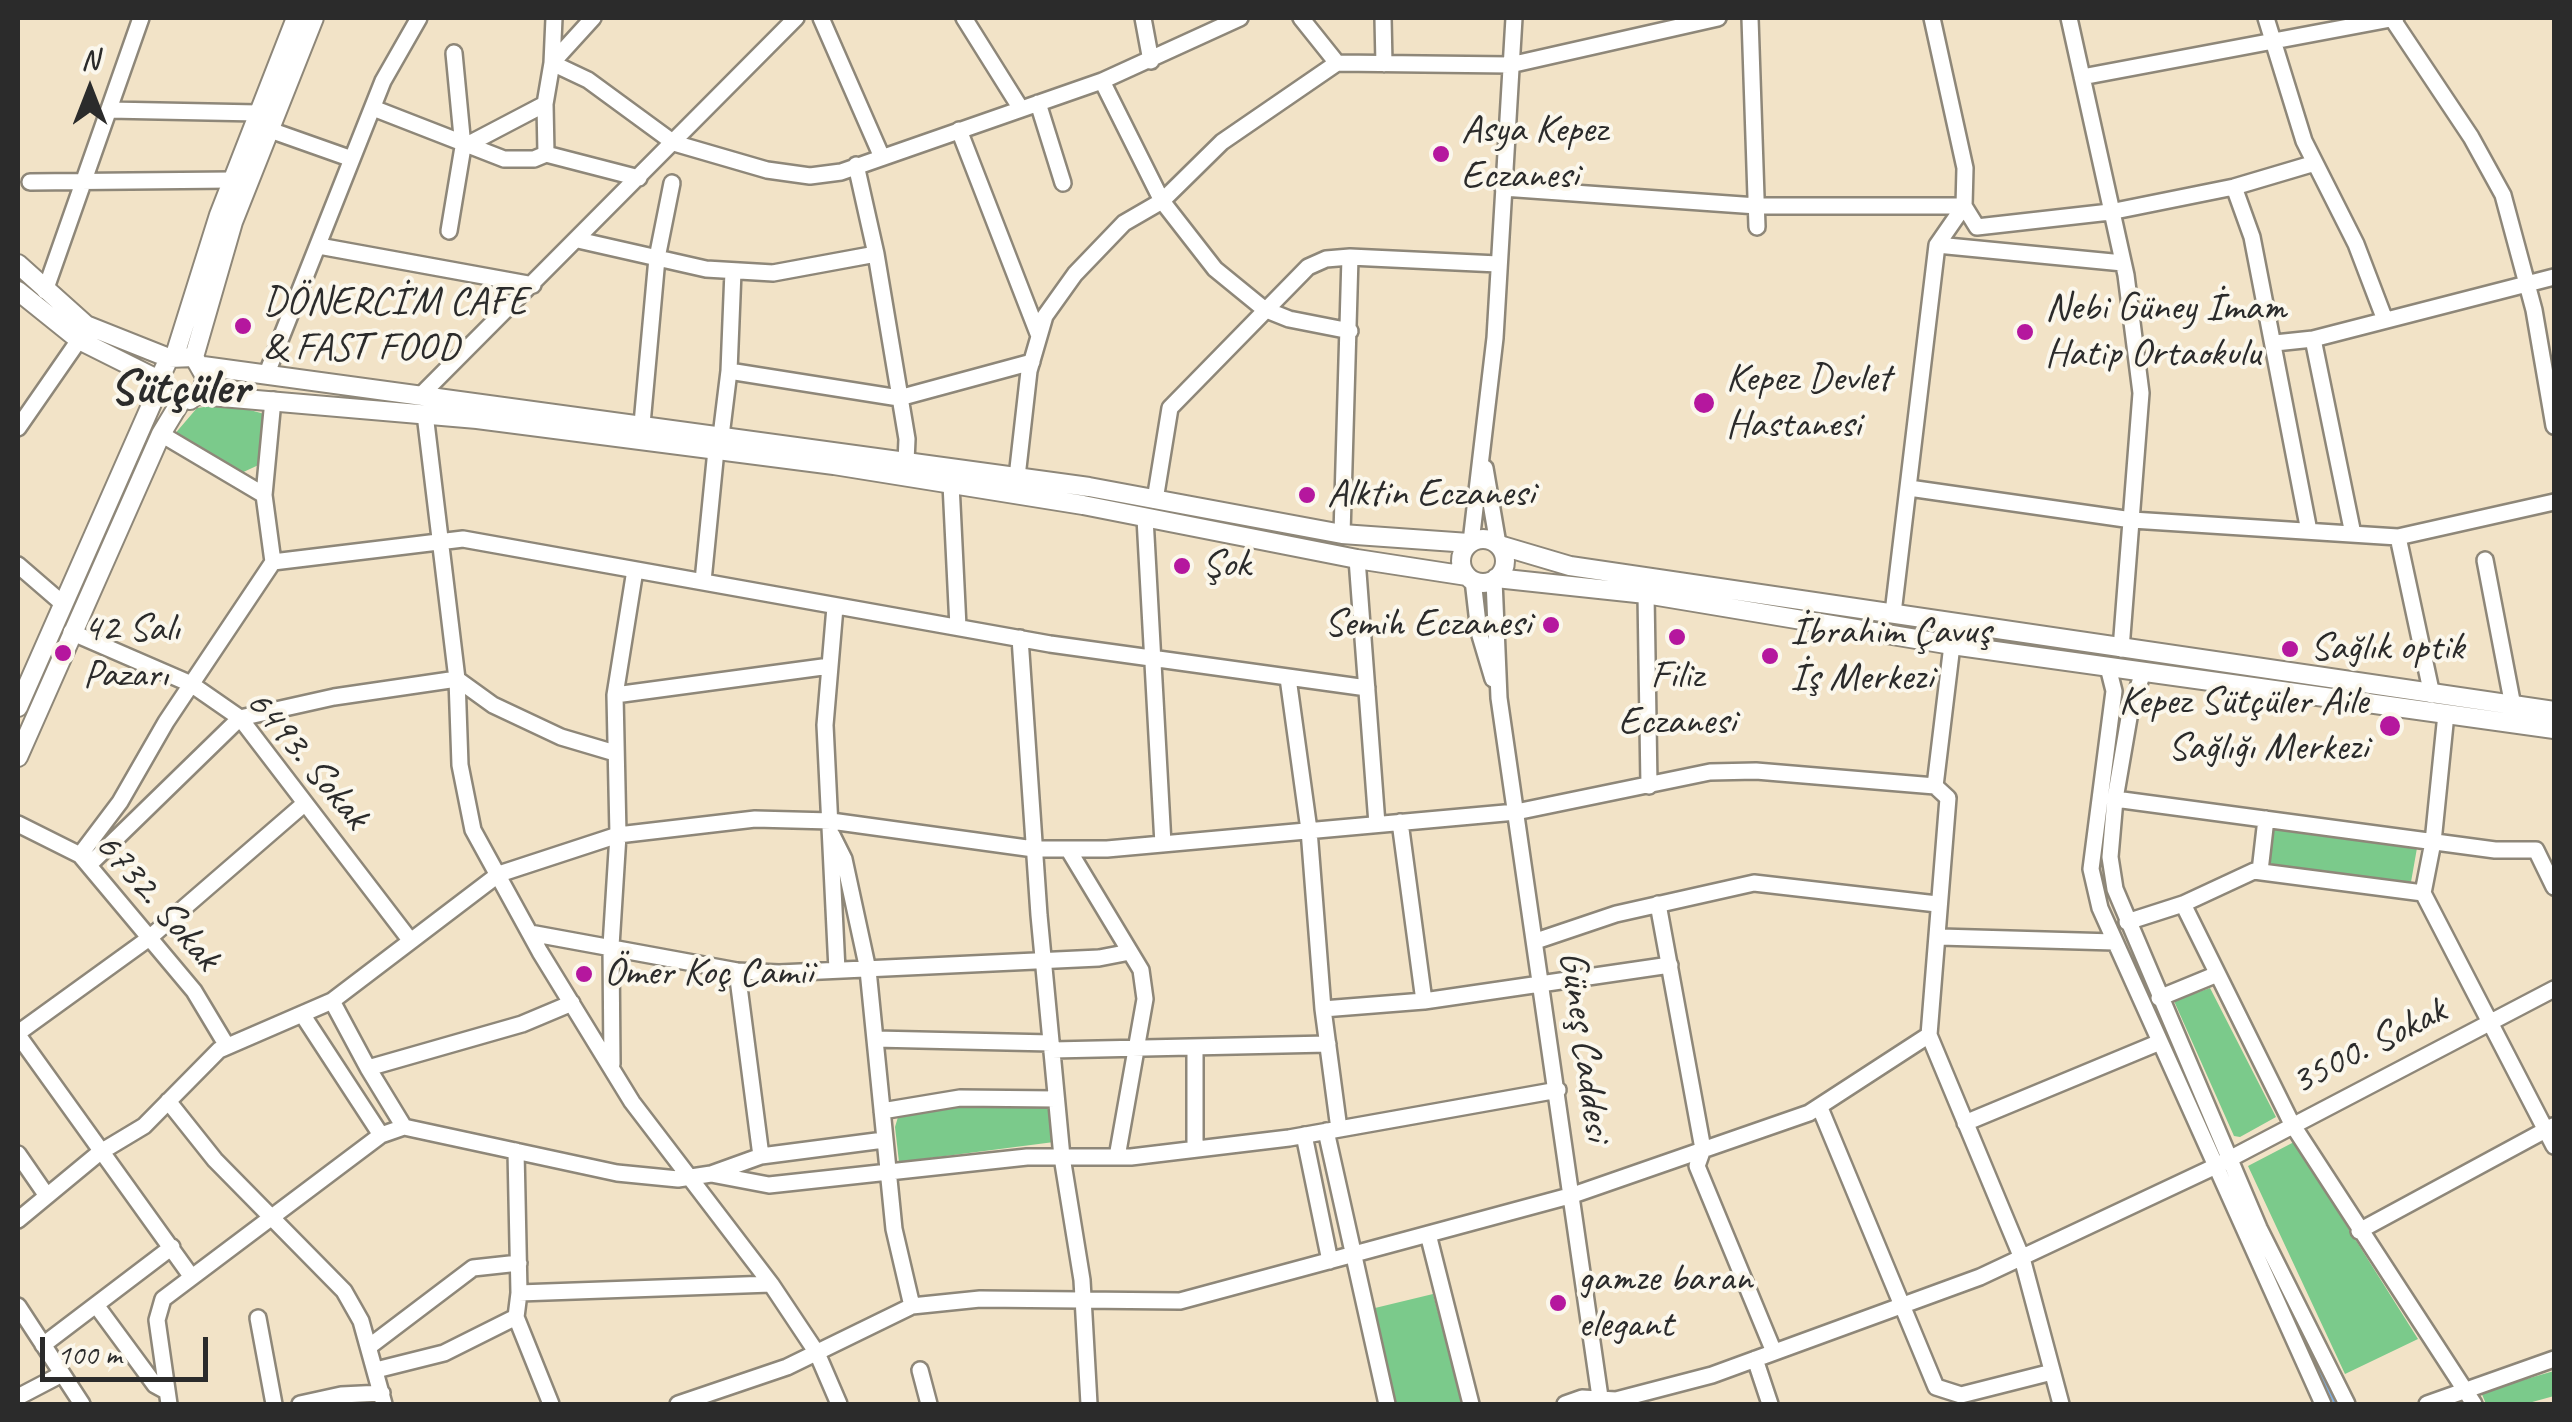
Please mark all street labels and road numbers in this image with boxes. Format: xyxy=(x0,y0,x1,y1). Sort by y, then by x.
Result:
street label: 6493. Sokak xyxy=(235,680,379,840)
street label: 6732. Sokak xyxy=(84,823,230,981)
street label: Güneş Caddesi xyxy=(1547,948,1621,1144)
street label: 3500. Sokak xyxy=(2283,987,2455,1107)

